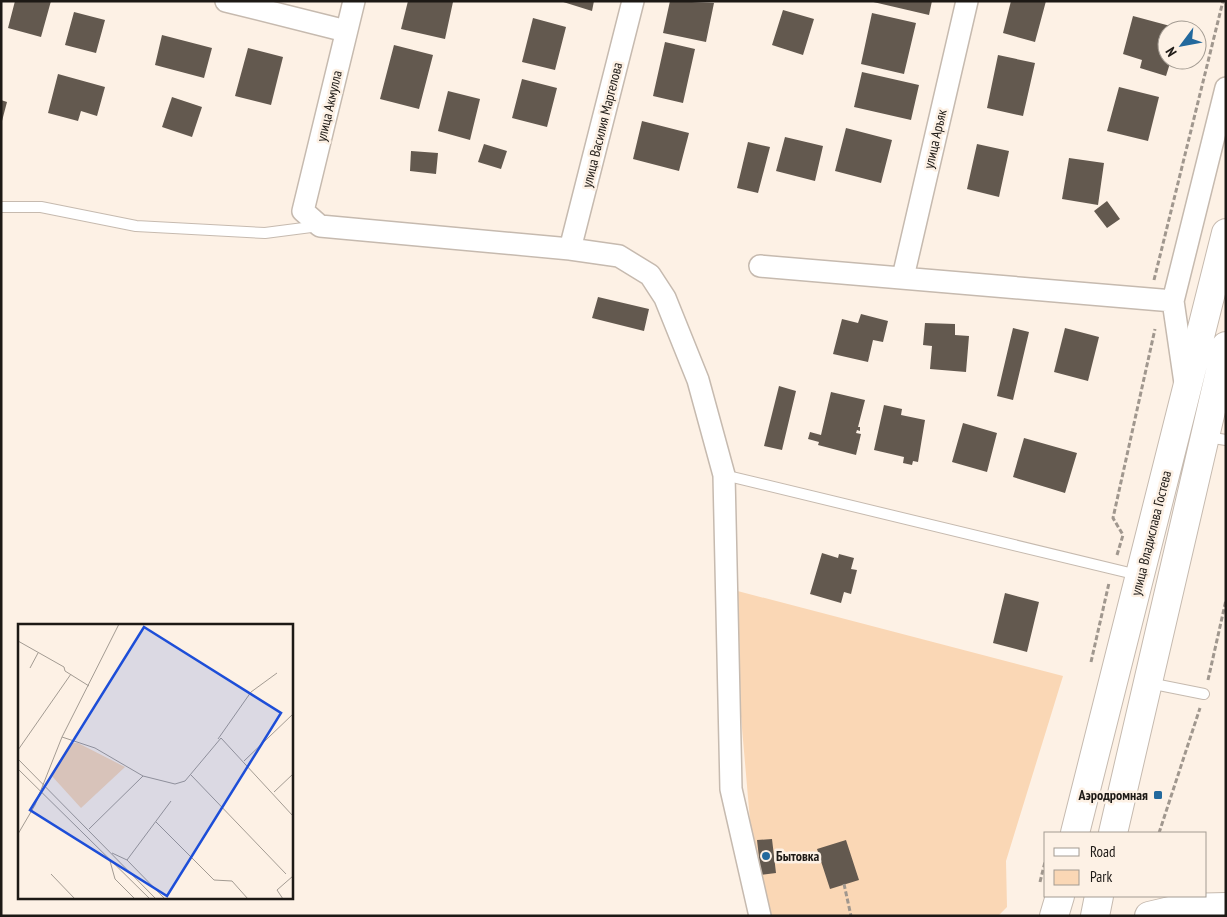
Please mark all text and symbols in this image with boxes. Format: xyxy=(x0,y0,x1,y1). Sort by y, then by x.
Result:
north arrow xyxy=(1157,20,1207,70)
text: N xyxy=(1161,44,1181,60)
street label: улица Василия Маргелова xyxy=(578,61,626,189)
street label: улица Акмулла xyxy=(312,69,346,143)
street label: улица Аръяк xyxy=(919,107,951,170)
street label: улица Владислава Гостева xyxy=(1127,469,1175,597)
inset map xyxy=(18,624,292,900)
place label: Аэродромная xyxy=(1077,786,1148,804)
marker: Аэродромная xyxy=(1152,789,1164,801)
legend xyxy=(1044,832,1207,897)
text: Road xyxy=(1090,842,1116,861)
place label: Бытовка xyxy=(776,847,820,865)
marker: Бытовка xyxy=(760,850,772,862)
text: Park xyxy=(1090,867,1112,886)

